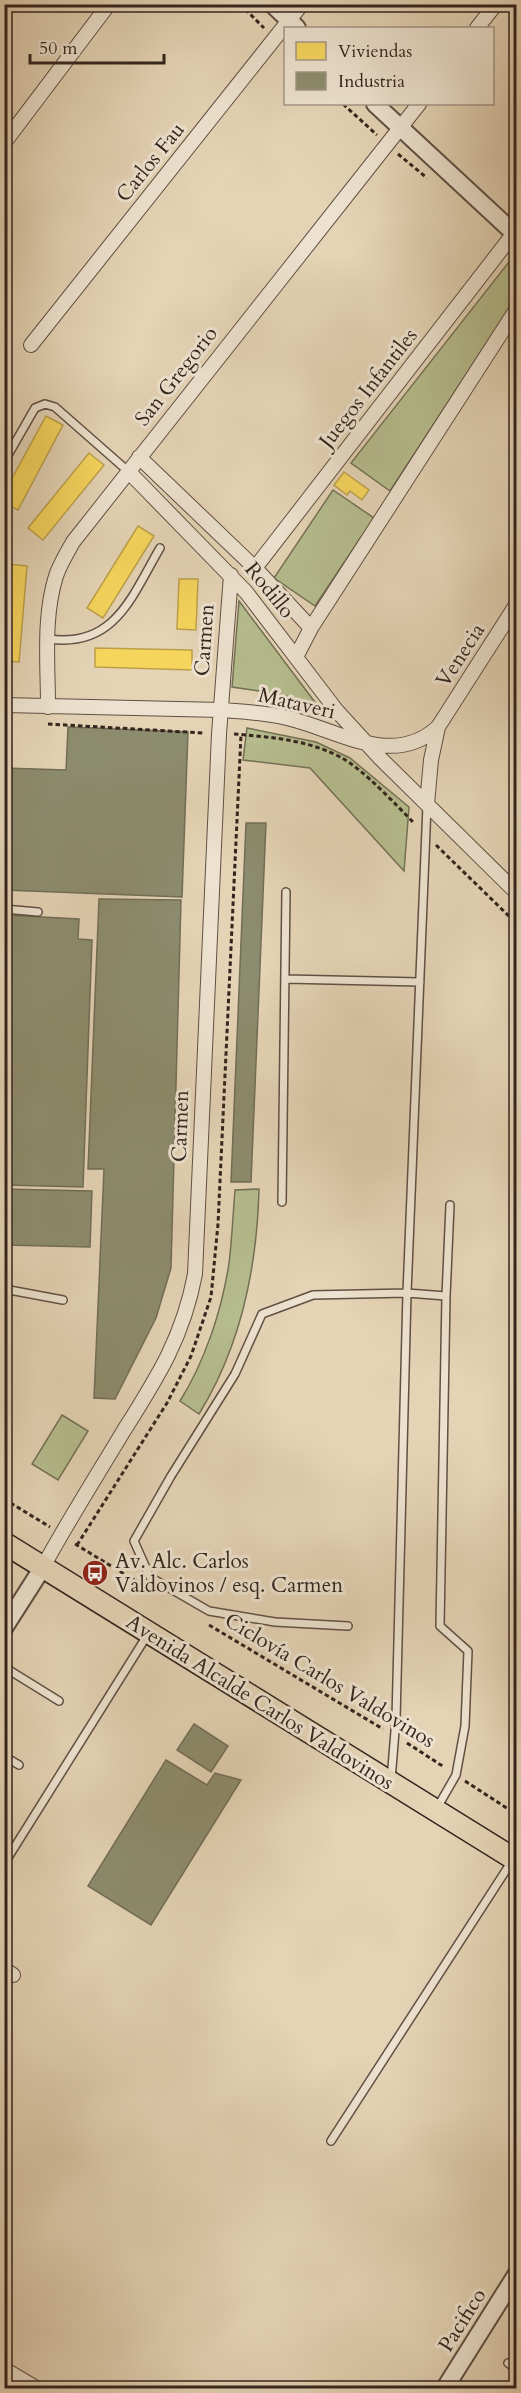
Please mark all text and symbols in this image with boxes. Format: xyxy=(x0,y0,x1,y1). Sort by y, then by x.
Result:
scale bar xyxy=(30,27,164,65)
legend xyxy=(284,27,494,105)
text: 50 m xyxy=(39,36,78,61)
text: Viviendas xyxy=(338,39,412,64)
text: Industria xyxy=(338,69,405,94)
street label: Carlos Fau xyxy=(109,116,191,208)
street label: San Gregorio xyxy=(128,320,224,432)
street label: Juegos Infantiles xyxy=(311,322,424,457)
street label: Rodillo xyxy=(238,556,301,625)
street label: Carmen xyxy=(188,603,221,677)
street label: Venecia xyxy=(429,618,492,693)
street label: Mataveri xyxy=(255,681,338,726)
street label: Carmen xyxy=(165,1089,196,1163)
place label: Av. Alc. Carlos Valdovinos / esq. Carmen xyxy=(115,1547,343,1600)
bus stop icon: Av. Alc. Carlos Valdovinos / esq. Carmen xyxy=(80,1558,110,1588)
street label: Ciclovía Carlos Valdovinos xyxy=(219,1606,440,1755)
street label: Avenida Alcalde Carlos Valdovinos xyxy=(120,1608,399,1797)
street label: Pacifico xyxy=(432,2283,493,2358)

